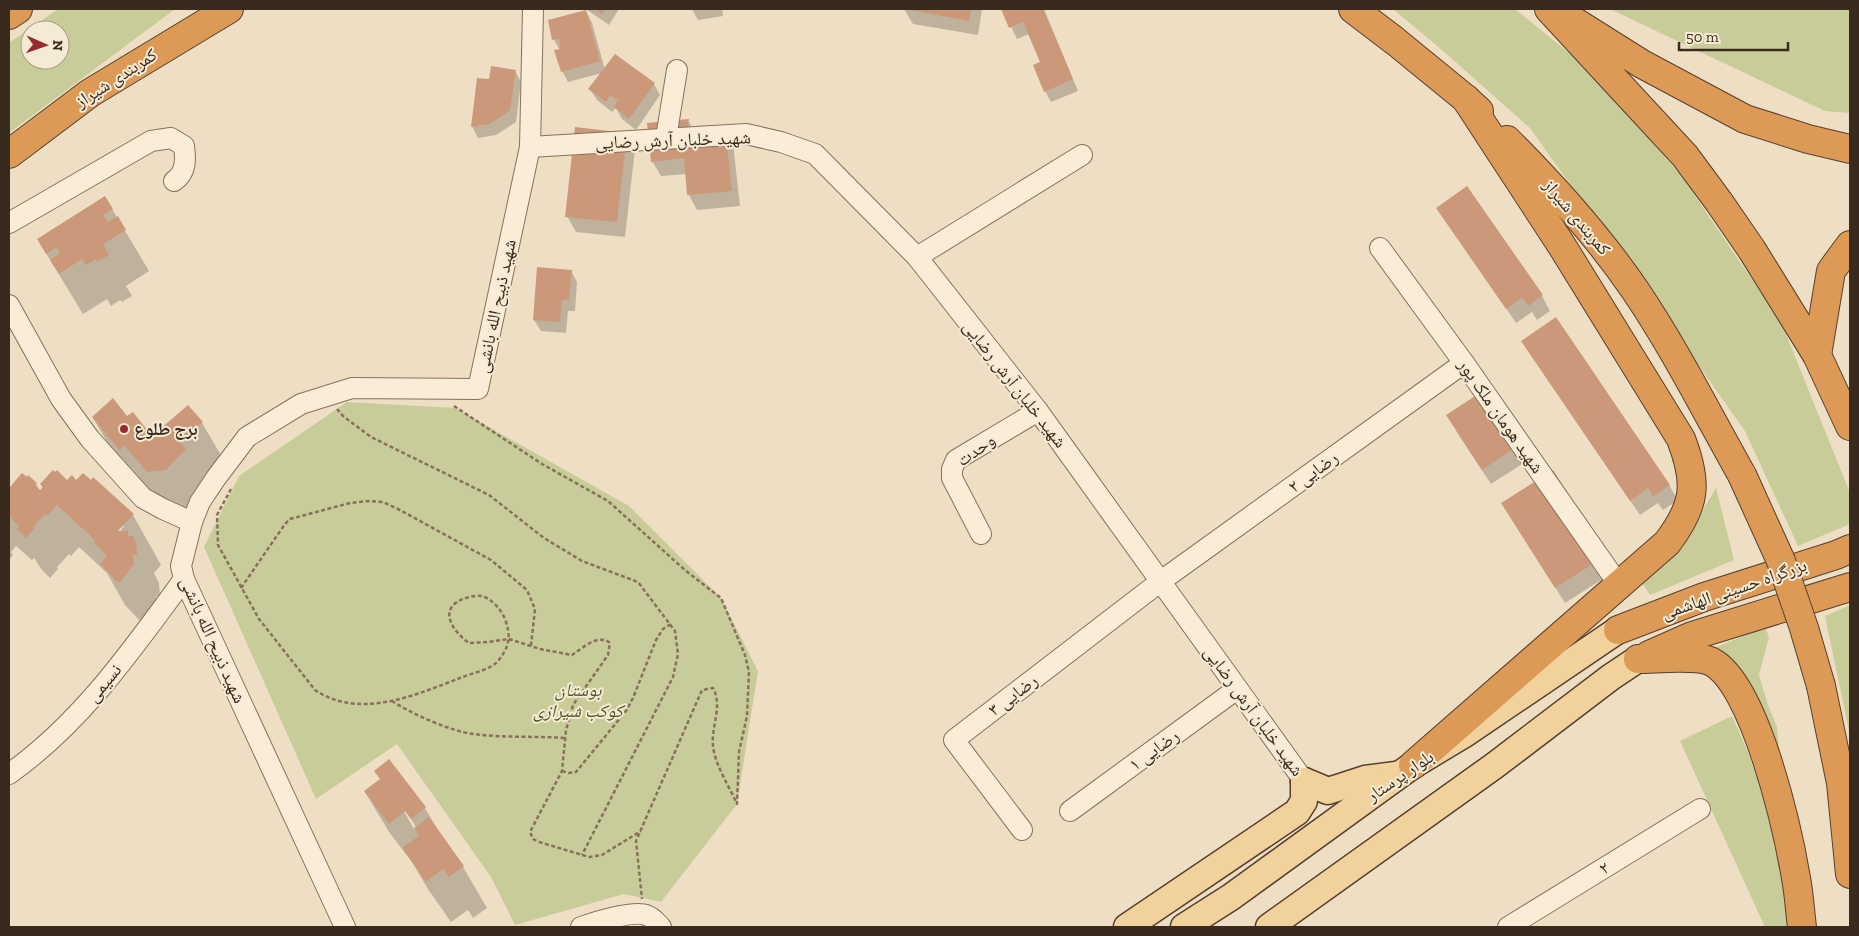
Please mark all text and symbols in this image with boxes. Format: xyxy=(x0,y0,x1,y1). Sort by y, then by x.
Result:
north arrow xyxy=(20,20,70,70)
scale bar xyxy=(1679,20,1788,52)
text: 50 m xyxy=(1686,28,1719,46)
text: N xyxy=(49,40,66,51)
street label: کمربندی شیراز xyxy=(70,43,161,113)
street label: شهید خلبان آرش رضایی xyxy=(595,126,751,154)
street label: کمربندی شیراز xyxy=(1538,174,1616,260)
street label: شهید ذبیح الله بانشی xyxy=(471,237,522,375)
street label: شهید خلبان آرش رضایی xyxy=(958,316,1072,452)
street label: شهید هومان ملک پور xyxy=(1453,354,1549,478)
place label: برج طلوع xyxy=(134,418,198,440)
marker: برج طلوع xyxy=(118,423,130,435)
street label: وحدت xyxy=(952,429,1000,471)
street label: رضایی ۲ xyxy=(1284,447,1342,497)
street label: بزرگراه حسینی الهاشمی xyxy=(1658,554,1810,624)
street label: شهید ذبیح الله بانشی xyxy=(174,573,251,707)
street label: شهید خلبان آرش رضایی xyxy=(1199,641,1309,781)
street label: نسیمی xyxy=(82,659,126,707)
street label: رضایی ۳ xyxy=(984,669,1042,721)
park label: بوستان کوکب شیرازی xyxy=(533,679,627,722)
street label: رضایی ۱ xyxy=(1125,725,1183,775)
street label: بلوار پرستار xyxy=(1361,745,1438,807)
street label: ۲ xyxy=(1595,857,1613,879)

